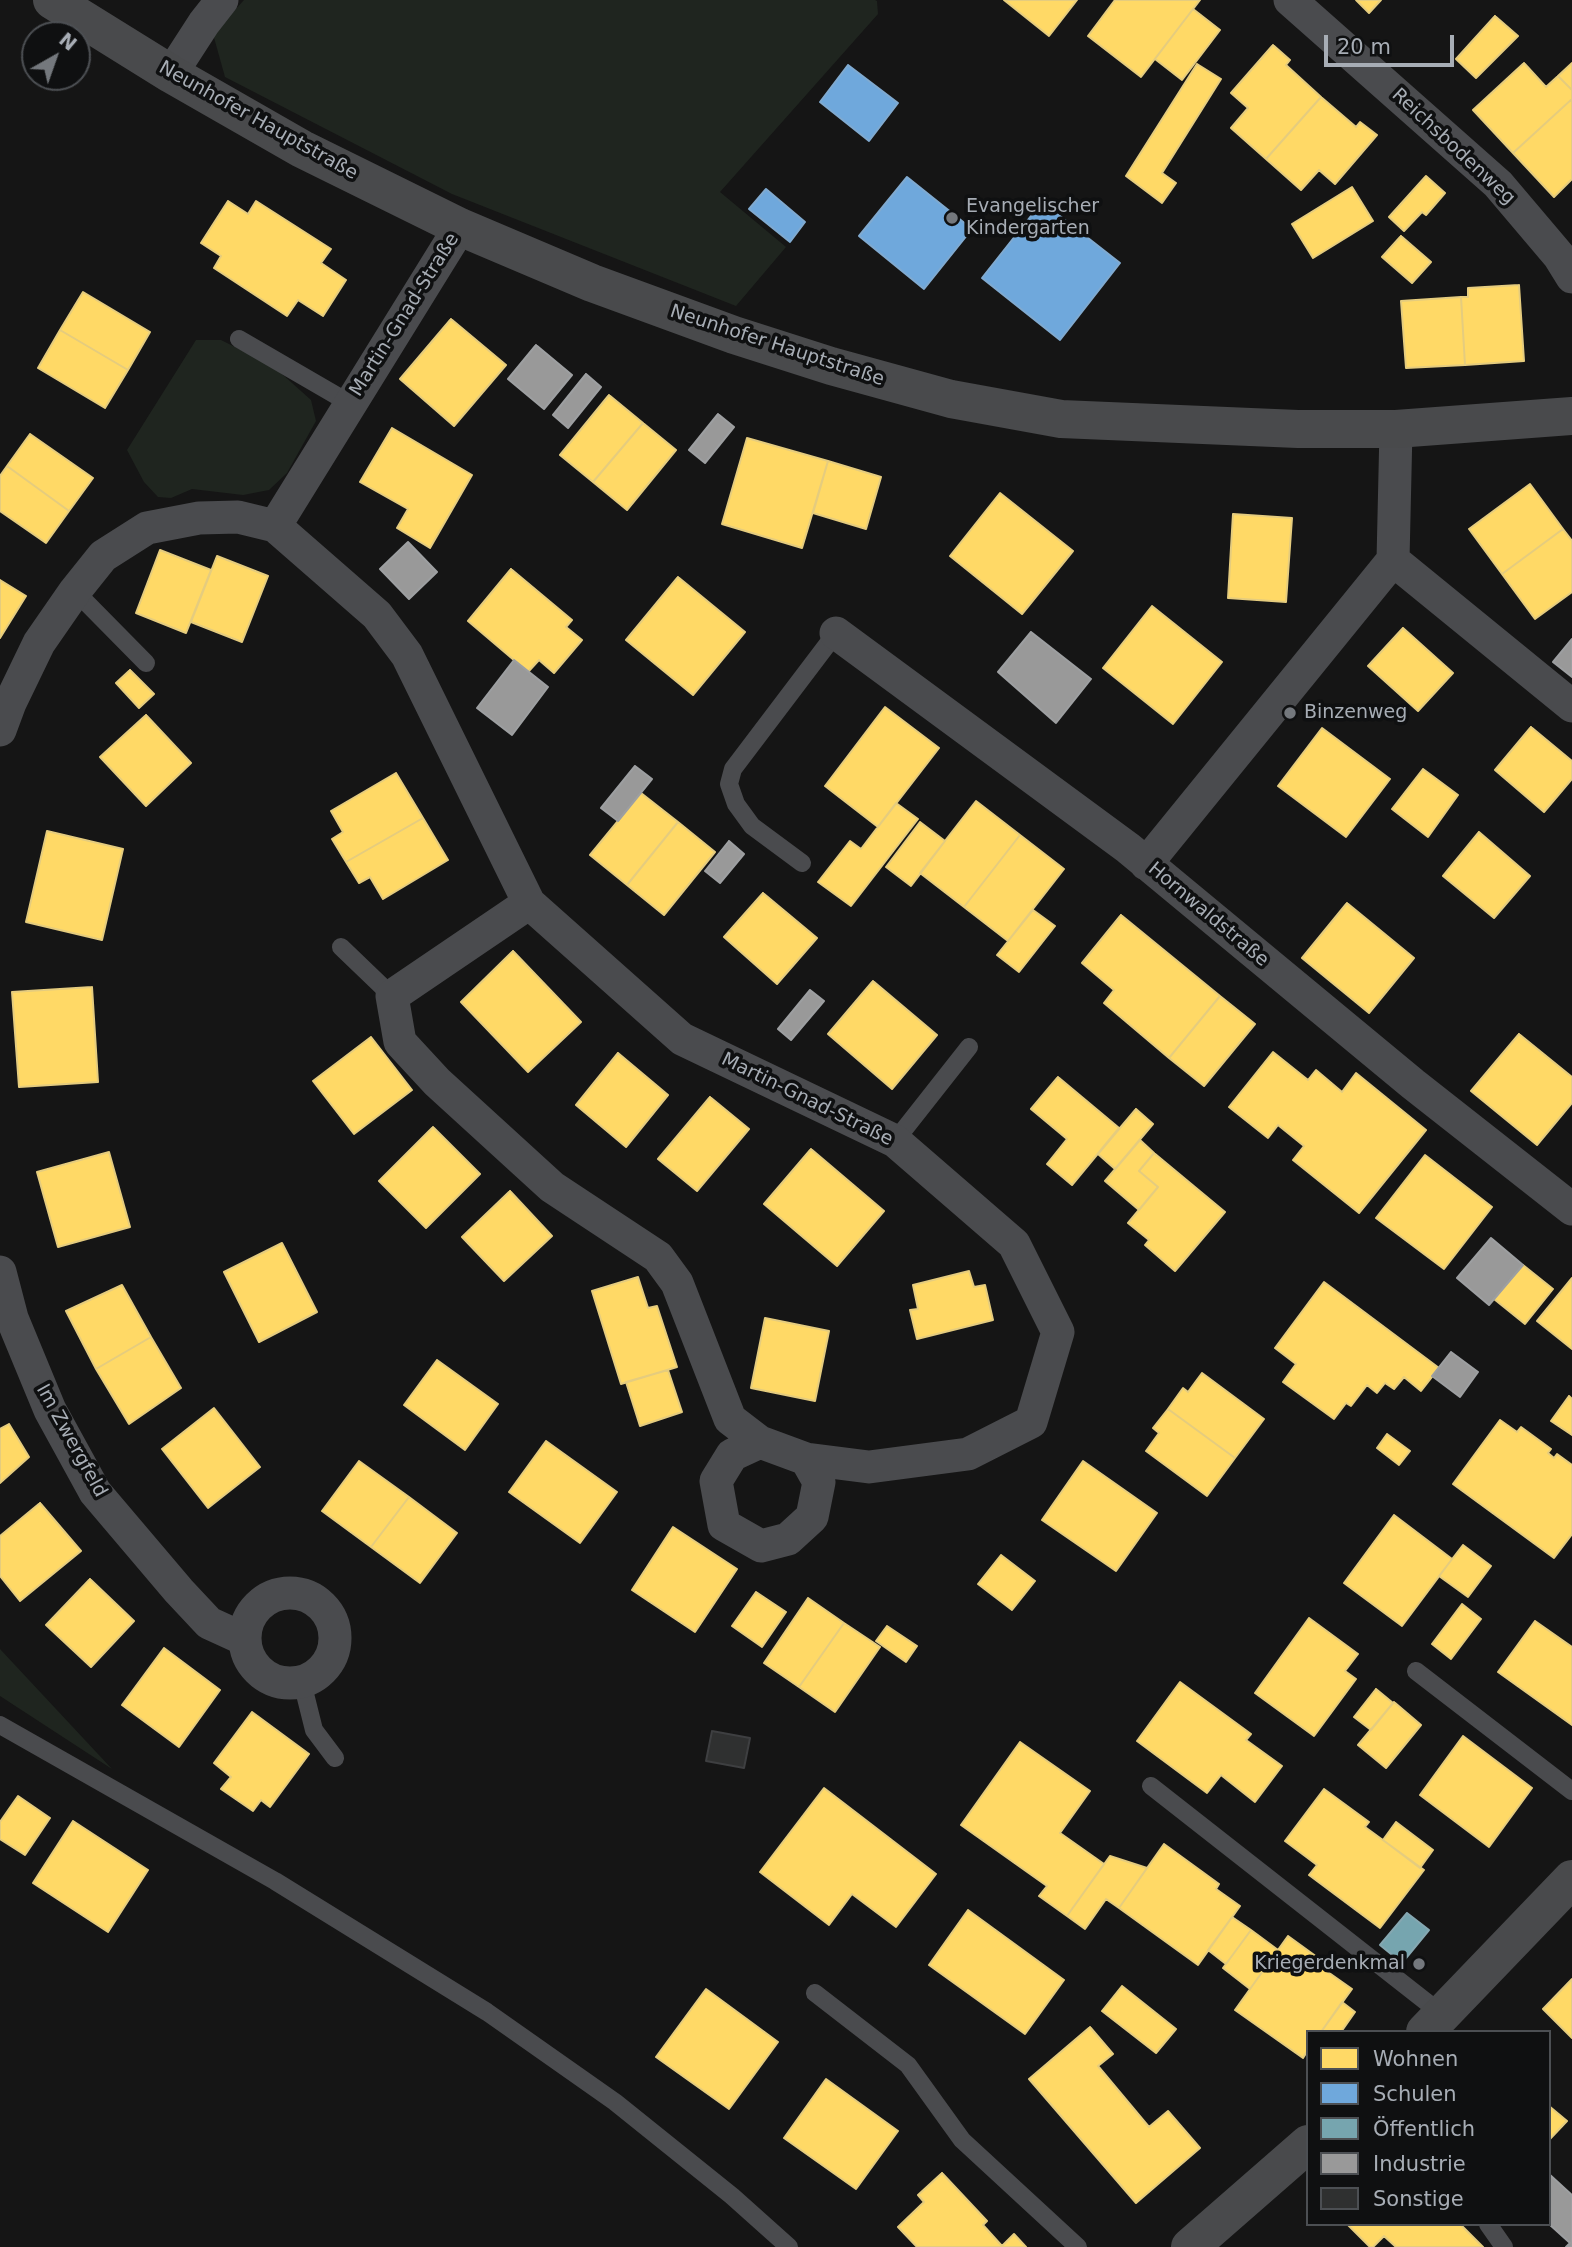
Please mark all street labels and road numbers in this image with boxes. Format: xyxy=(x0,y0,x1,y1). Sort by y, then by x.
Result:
street label: Neunhofer Hauptstraße xyxy=(155,57,361,185)
street label: Reichsbodenweg xyxy=(1387,84,1519,210)
street label: Martin-Gnad-Straße xyxy=(345,229,465,401)
street label: Neunhofer Hauptstraße xyxy=(667,301,887,391)
street label: Hornwaldstraße xyxy=(1143,858,1273,972)
street label: Martin-Gnad-Straße xyxy=(717,1049,897,1151)
street label: Im Zwergfeld xyxy=(31,1381,111,1501)

